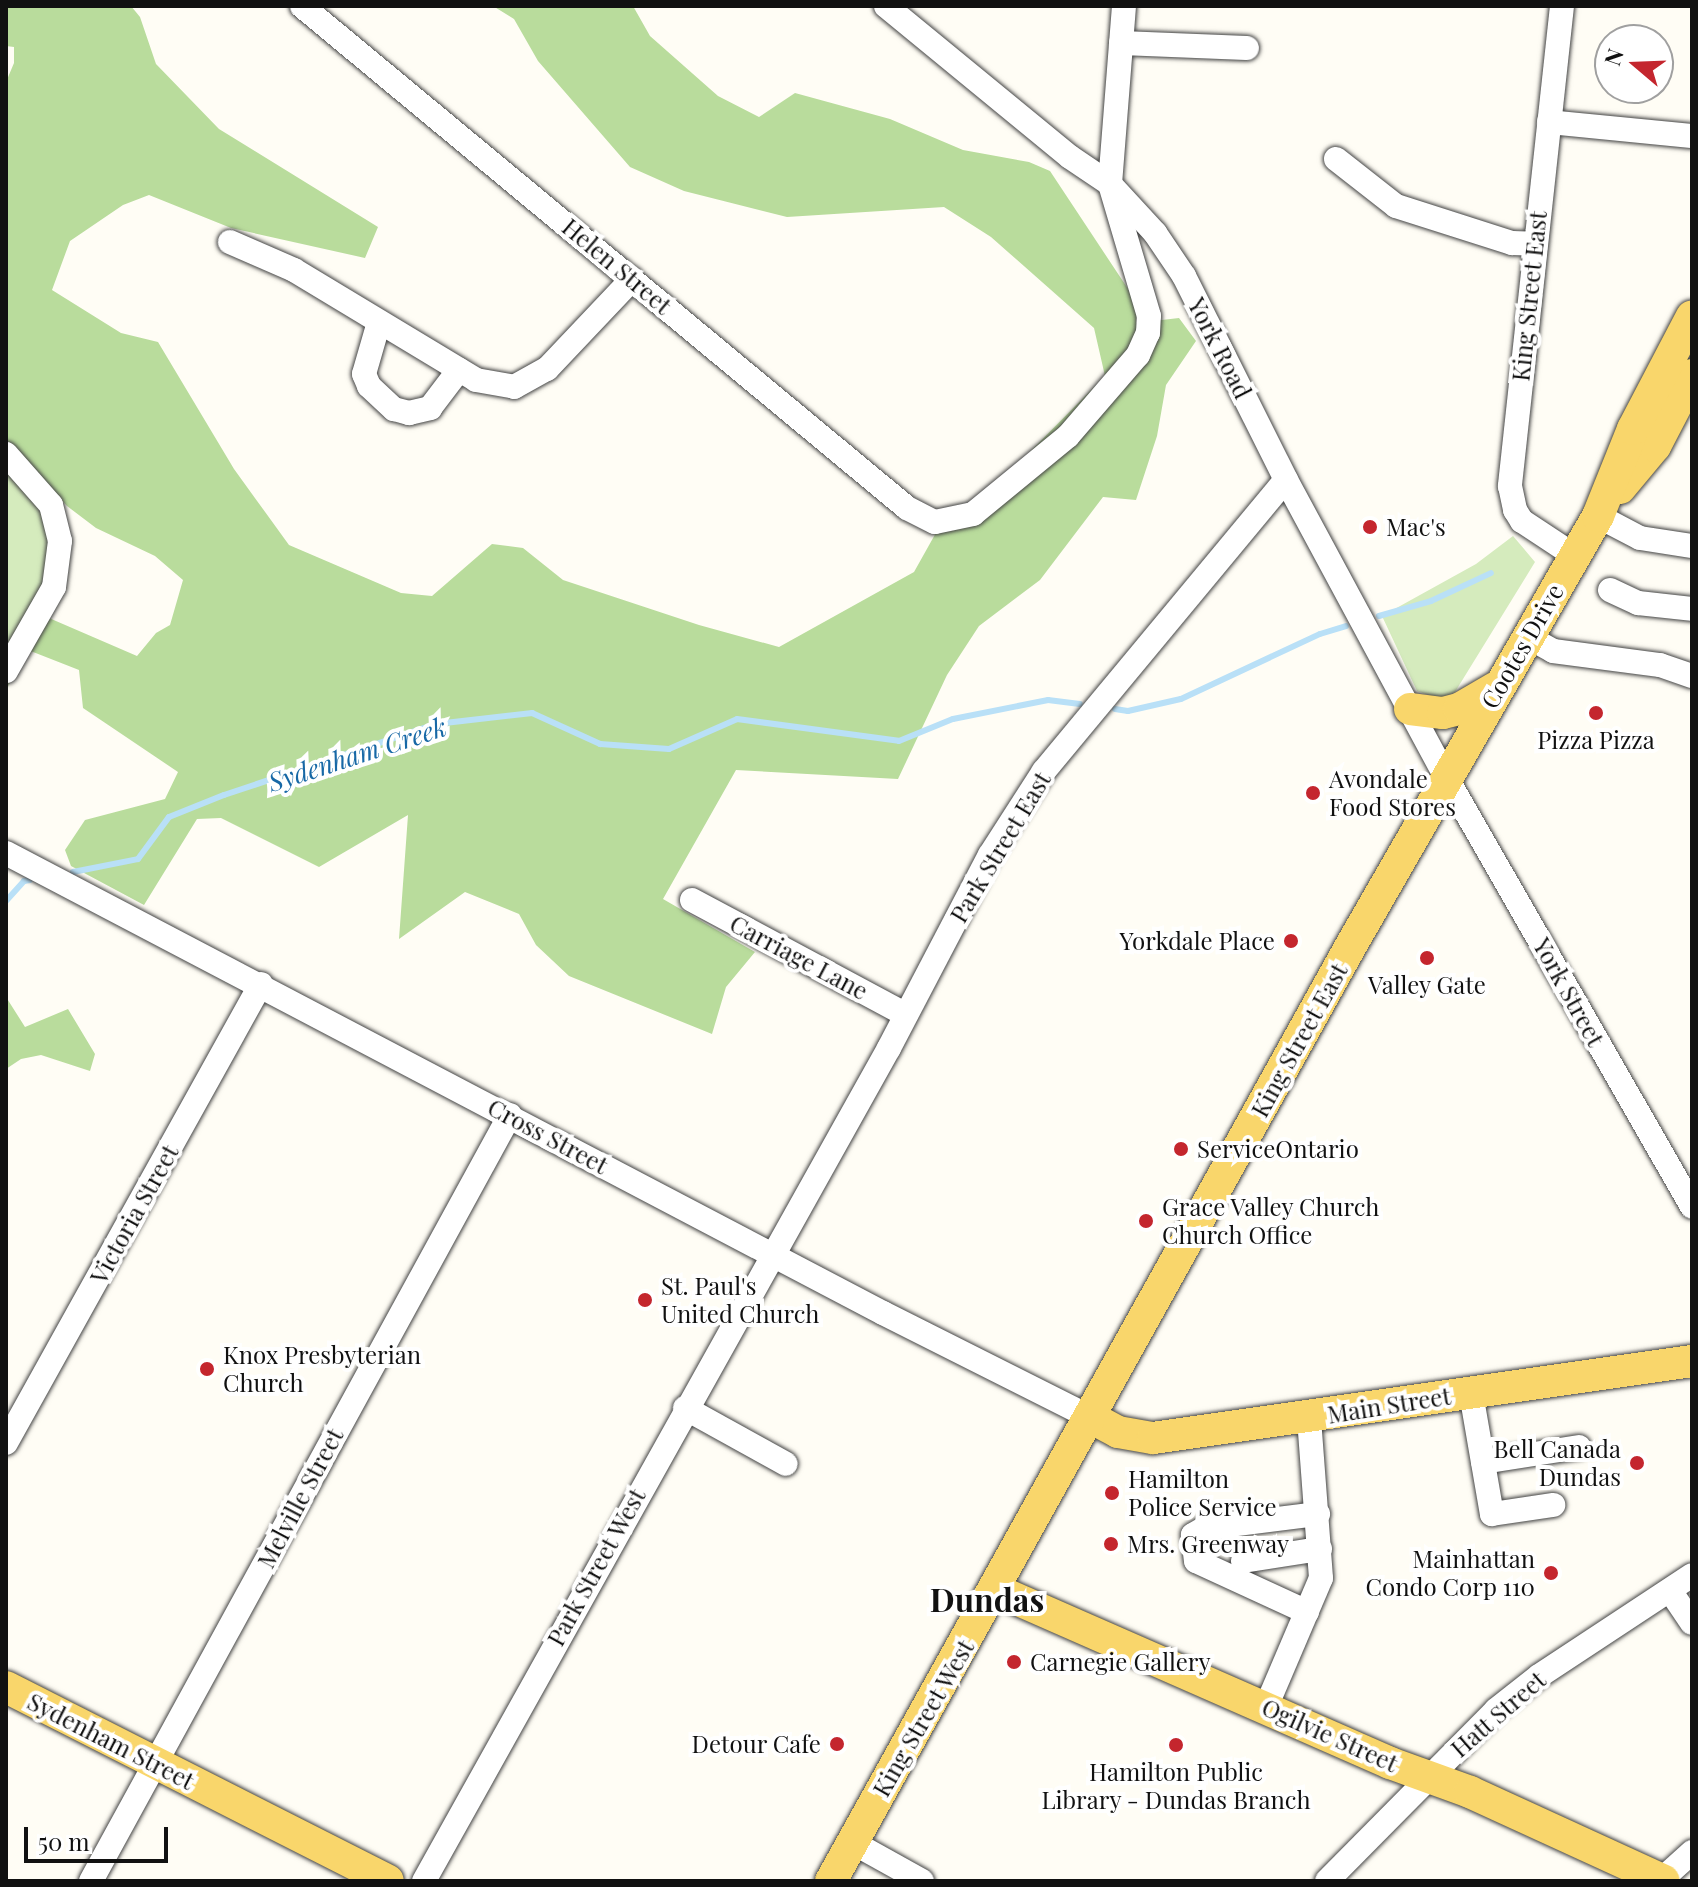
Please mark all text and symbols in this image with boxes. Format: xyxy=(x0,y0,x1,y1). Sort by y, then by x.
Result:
north arrow xyxy=(1594,24,1674,104)
text: N xyxy=(1596,44,1630,69)
street label: King Street East xyxy=(1506,209,1552,383)
street label: Helen Street xyxy=(557,212,677,320)
street label: York Road xyxy=(1182,293,1258,403)
place label: Mac's xyxy=(1386,513,1446,541)
marker: Mac's xyxy=(1361,518,1379,536)
street label: Cootes Drive xyxy=(1475,579,1569,713)
marker: Pizza Pizza xyxy=(1587,704,1605,722)
water label: Sydenham Creek xyxy=(264,710,450,798)
place label: Pizza Pizza xyxy=(1537,726,1655,754)
place label: Avondale Food Stores xyxy=(1329,765,1456,821)
street label: Park Street East xyxy=(944,766,1056,928)
marker: Avondale Food Stores xyxy=(1304,784,1322,802)
street label: Carriage Lane xyxy=(725,909,873,1005)
place label: Yorkdale Place xyxy=(1119,927,1275,955)
marker: Yorkdale Place xyxy=(1282,932,1300,950)
street label: York Street xyxy=(1527,933,1611,1051)
marker: Valley Gate xyxy=(1418,949,1436,967)
street label: King Street East xyxy=(1245,958,1353,1122)
place label: Valley Gate xyxy=(1368,971,1486,999)
street label: Cross Street xyxy=(483,1092,613,1180)
place label: ServiceOntario xyxy=(1197,1135,1359,1163)
street label: Victoria Street xyxy=(84,1139,184,1289)
marker: ServiceOntario xyxy=(1172,1140,1190,1158)
place label: Grace Valley Church Church Office xyxy=(1162,1193,1381,1249)
marker: Grace Valley Church Church Office xyxy=(1137,1212,1155,1230)
place label: St. Paul's United Church xyxy=(661,1272,819,1328)
marker: St. Paul's United Church xyxy=(636,1291,654,1309)
place label: Knox Presbyterian Church xyxy=(223,1341,421,1397)
marker: Knox Presbyterian Church xyxy=(198,1360,216,1378)
street label: Main Street xyxy=(1325,1381,1453,1429)
street label: Melville Street xyxy=(251,1423,349,1573)
place label: Bell Canada Dundas xyxy=(1494,1435,1621,1491)
marker: Bell Canada Dundas xyxy=(1628,1454,1646,1472)
place label: Hamilton Police Service xyxy=(1128,1465,1277,1521)
street label: Park Street West xyxy=(540,1483,652,1651)
marker: Hamilton Police Service xyxy=(1103,1484,1121,1502)
place label: Mrs. Greenway xyxy=(1127,1530,1289,1558)
marker: Mrs. Greenway xyxy=(1102,1535,1120,1553)
place label: Mainhattan Condo Corp 110 xyxy=(1366,1545,1535,1601)
marker: Mainhattan Condo Corp 110 xyxy=(1542,1564,1560,1582)
district label: Dundas xyxy=(930,1580,1044,1618)
street label: King Street West xyxy=(866,1634,980,1802)
place label: Carnegie Gallery xyxy=(1030,1648,1211,1676)
marker: Carnegie Gallery xyxy=(1005,1653,1023,1671)
street label: Hatt Street xyxy=(1445,1665,1551,1763)
street label: Sydenham Street xyxy=(23,1687,199,1795)
street label: Ogilvie Street xyxy=(1258,1692,1402,1778)
place label: Detour Cafe xyxy=(691,1730,821,1758)
marker: Detour Cafe xyxy=(828,1735,846,1753)
marker: Hamilton Public Library - Dundas Branch xyxy=(1167,1736,1185,1754)
place label: Hamilton Public Library - Dundas Branch xyxy=(1041,1758,1311,1814)
scale bar xyxy=(28,1811,172,1861)
text: 50 m xyxy=(38,1825,90,1857)

